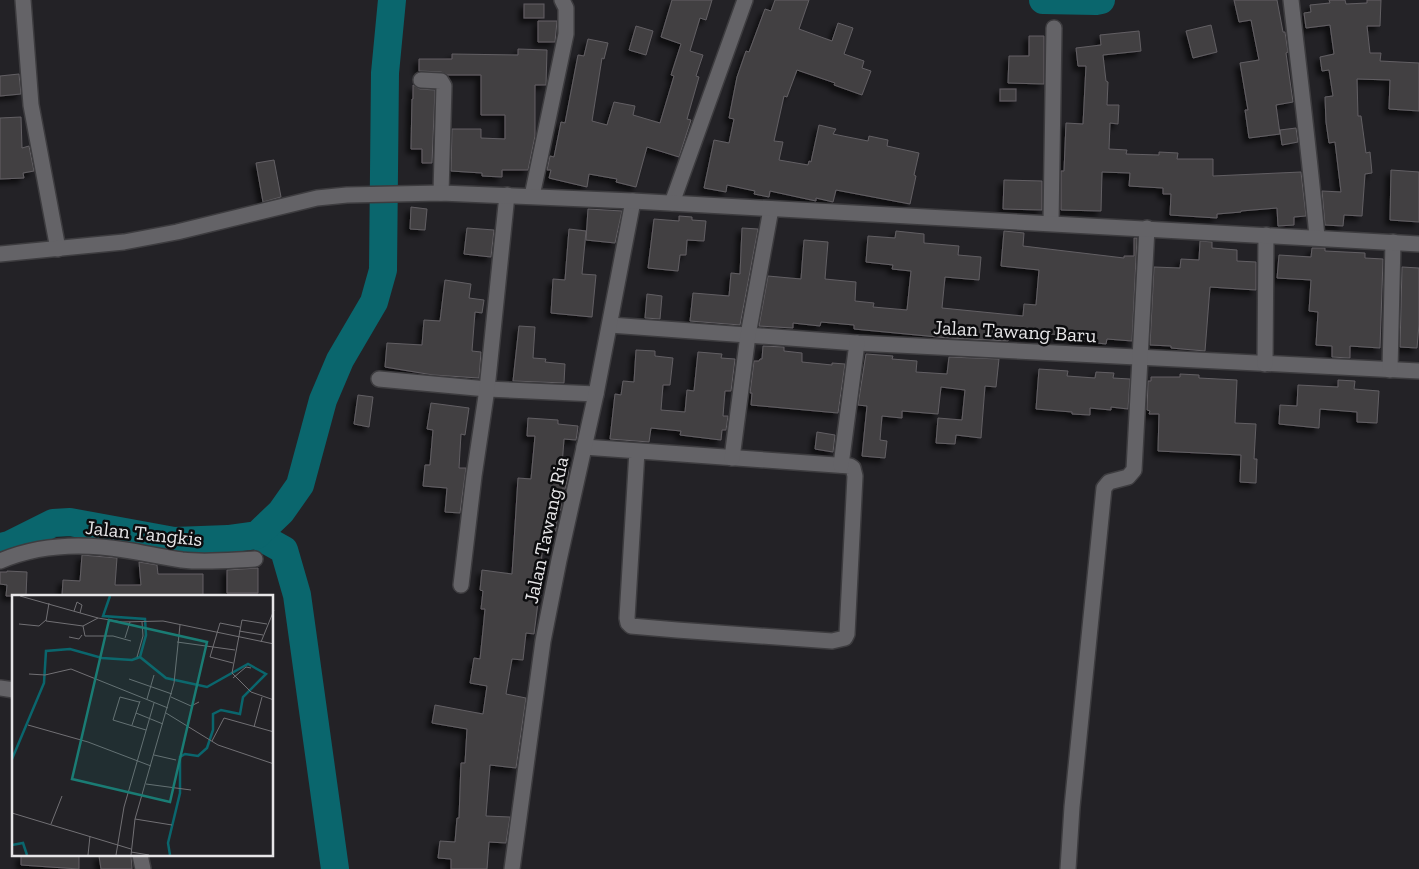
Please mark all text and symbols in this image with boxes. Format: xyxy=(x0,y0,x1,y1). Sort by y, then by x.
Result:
street label: Jalan Tawang Baru xyxy=(933,315,1097,347)
street label: Jalan Tawang Ria xyxy=(519,454,573,606)
street label: Jalan Tangkis xyxy=(84,515,204,551)
inset map xyxy=(12,595,274,856)

